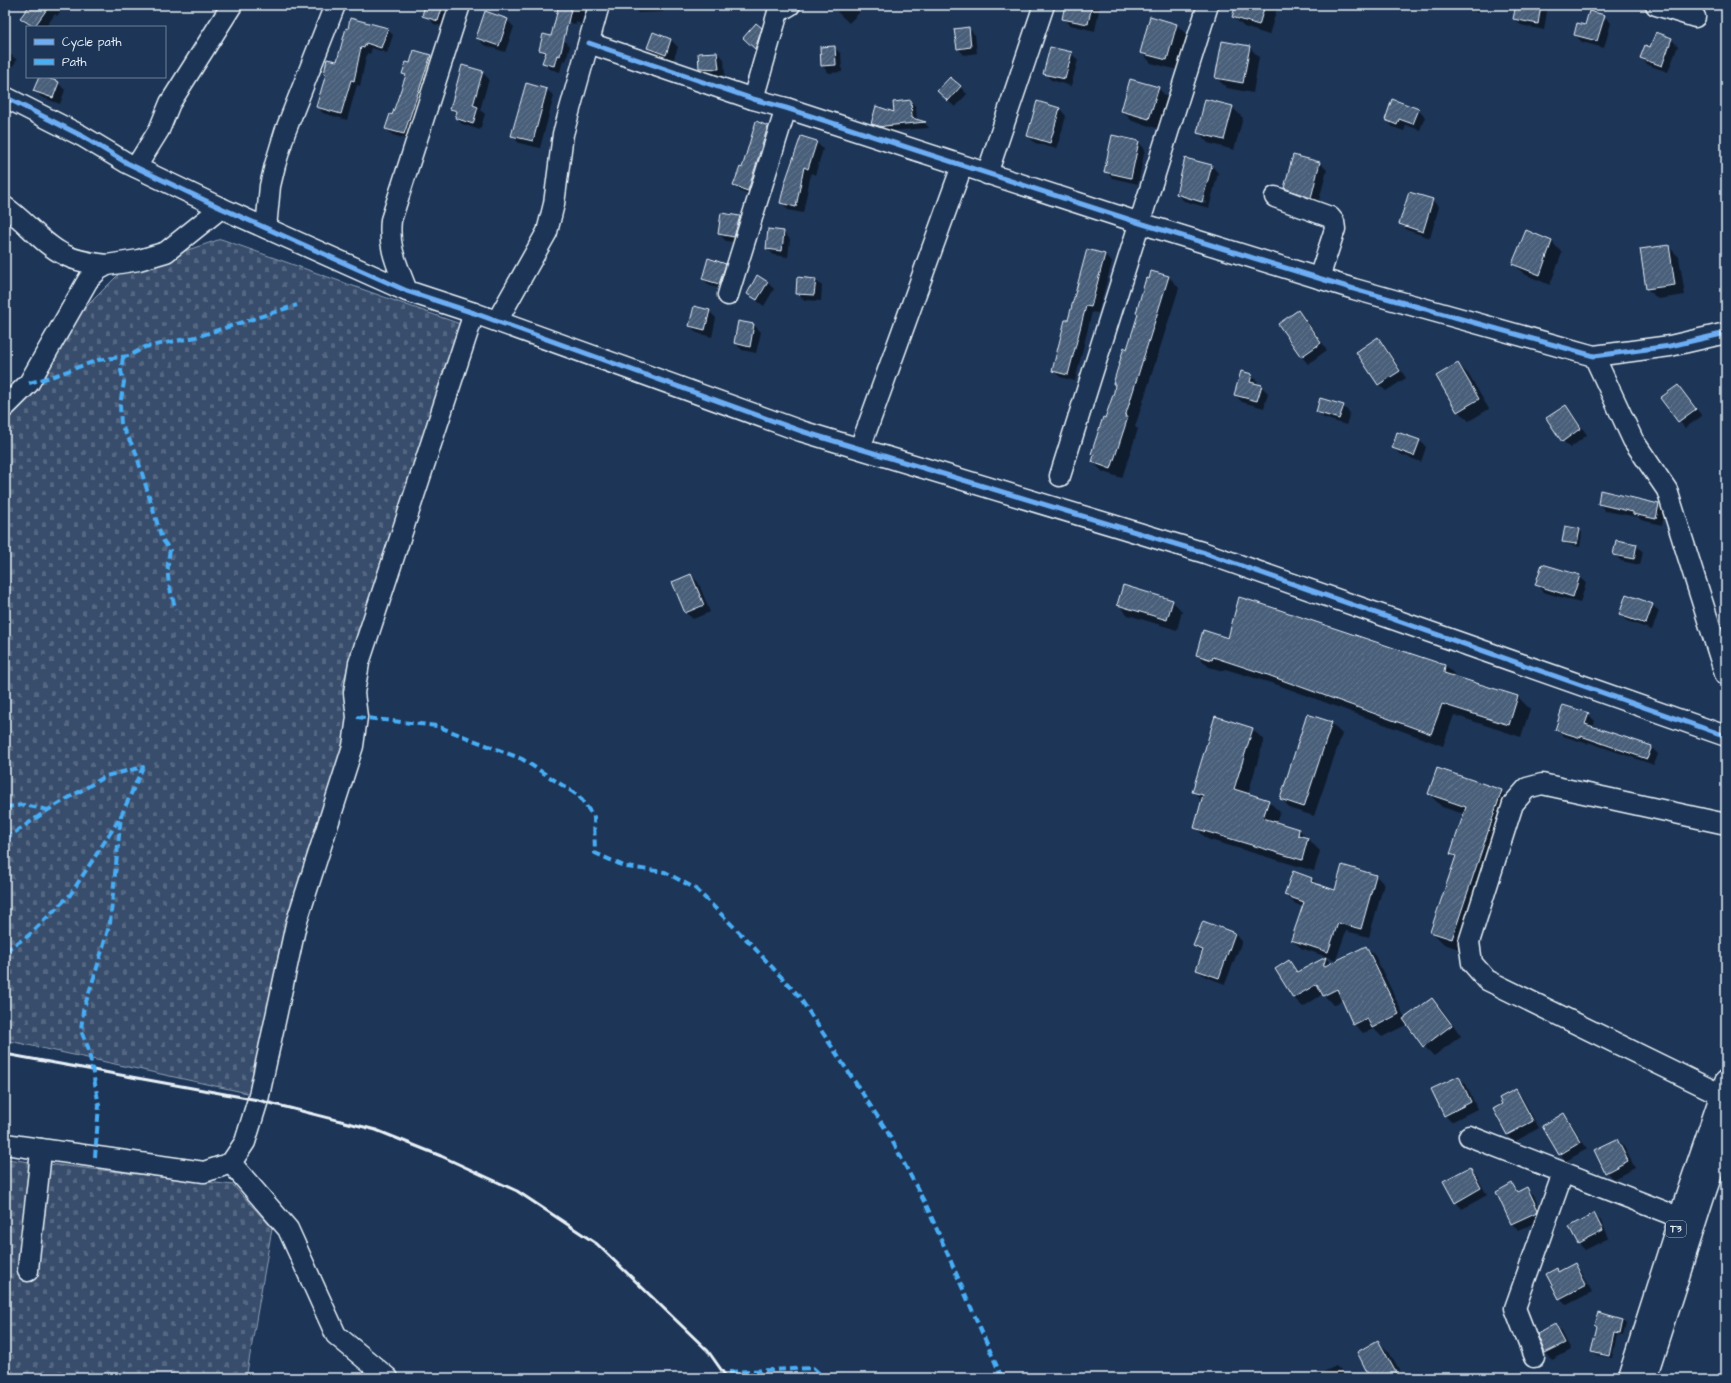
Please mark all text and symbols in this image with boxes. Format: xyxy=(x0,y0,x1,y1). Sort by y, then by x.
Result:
legend xyxy=(26,26,166,78)
text: Cycle path xyxy=(62,34,121,52)
text: Path xyxy=(62,54,87,71)
road number: T3 xyxy=(1666,1221,1686,1237)

